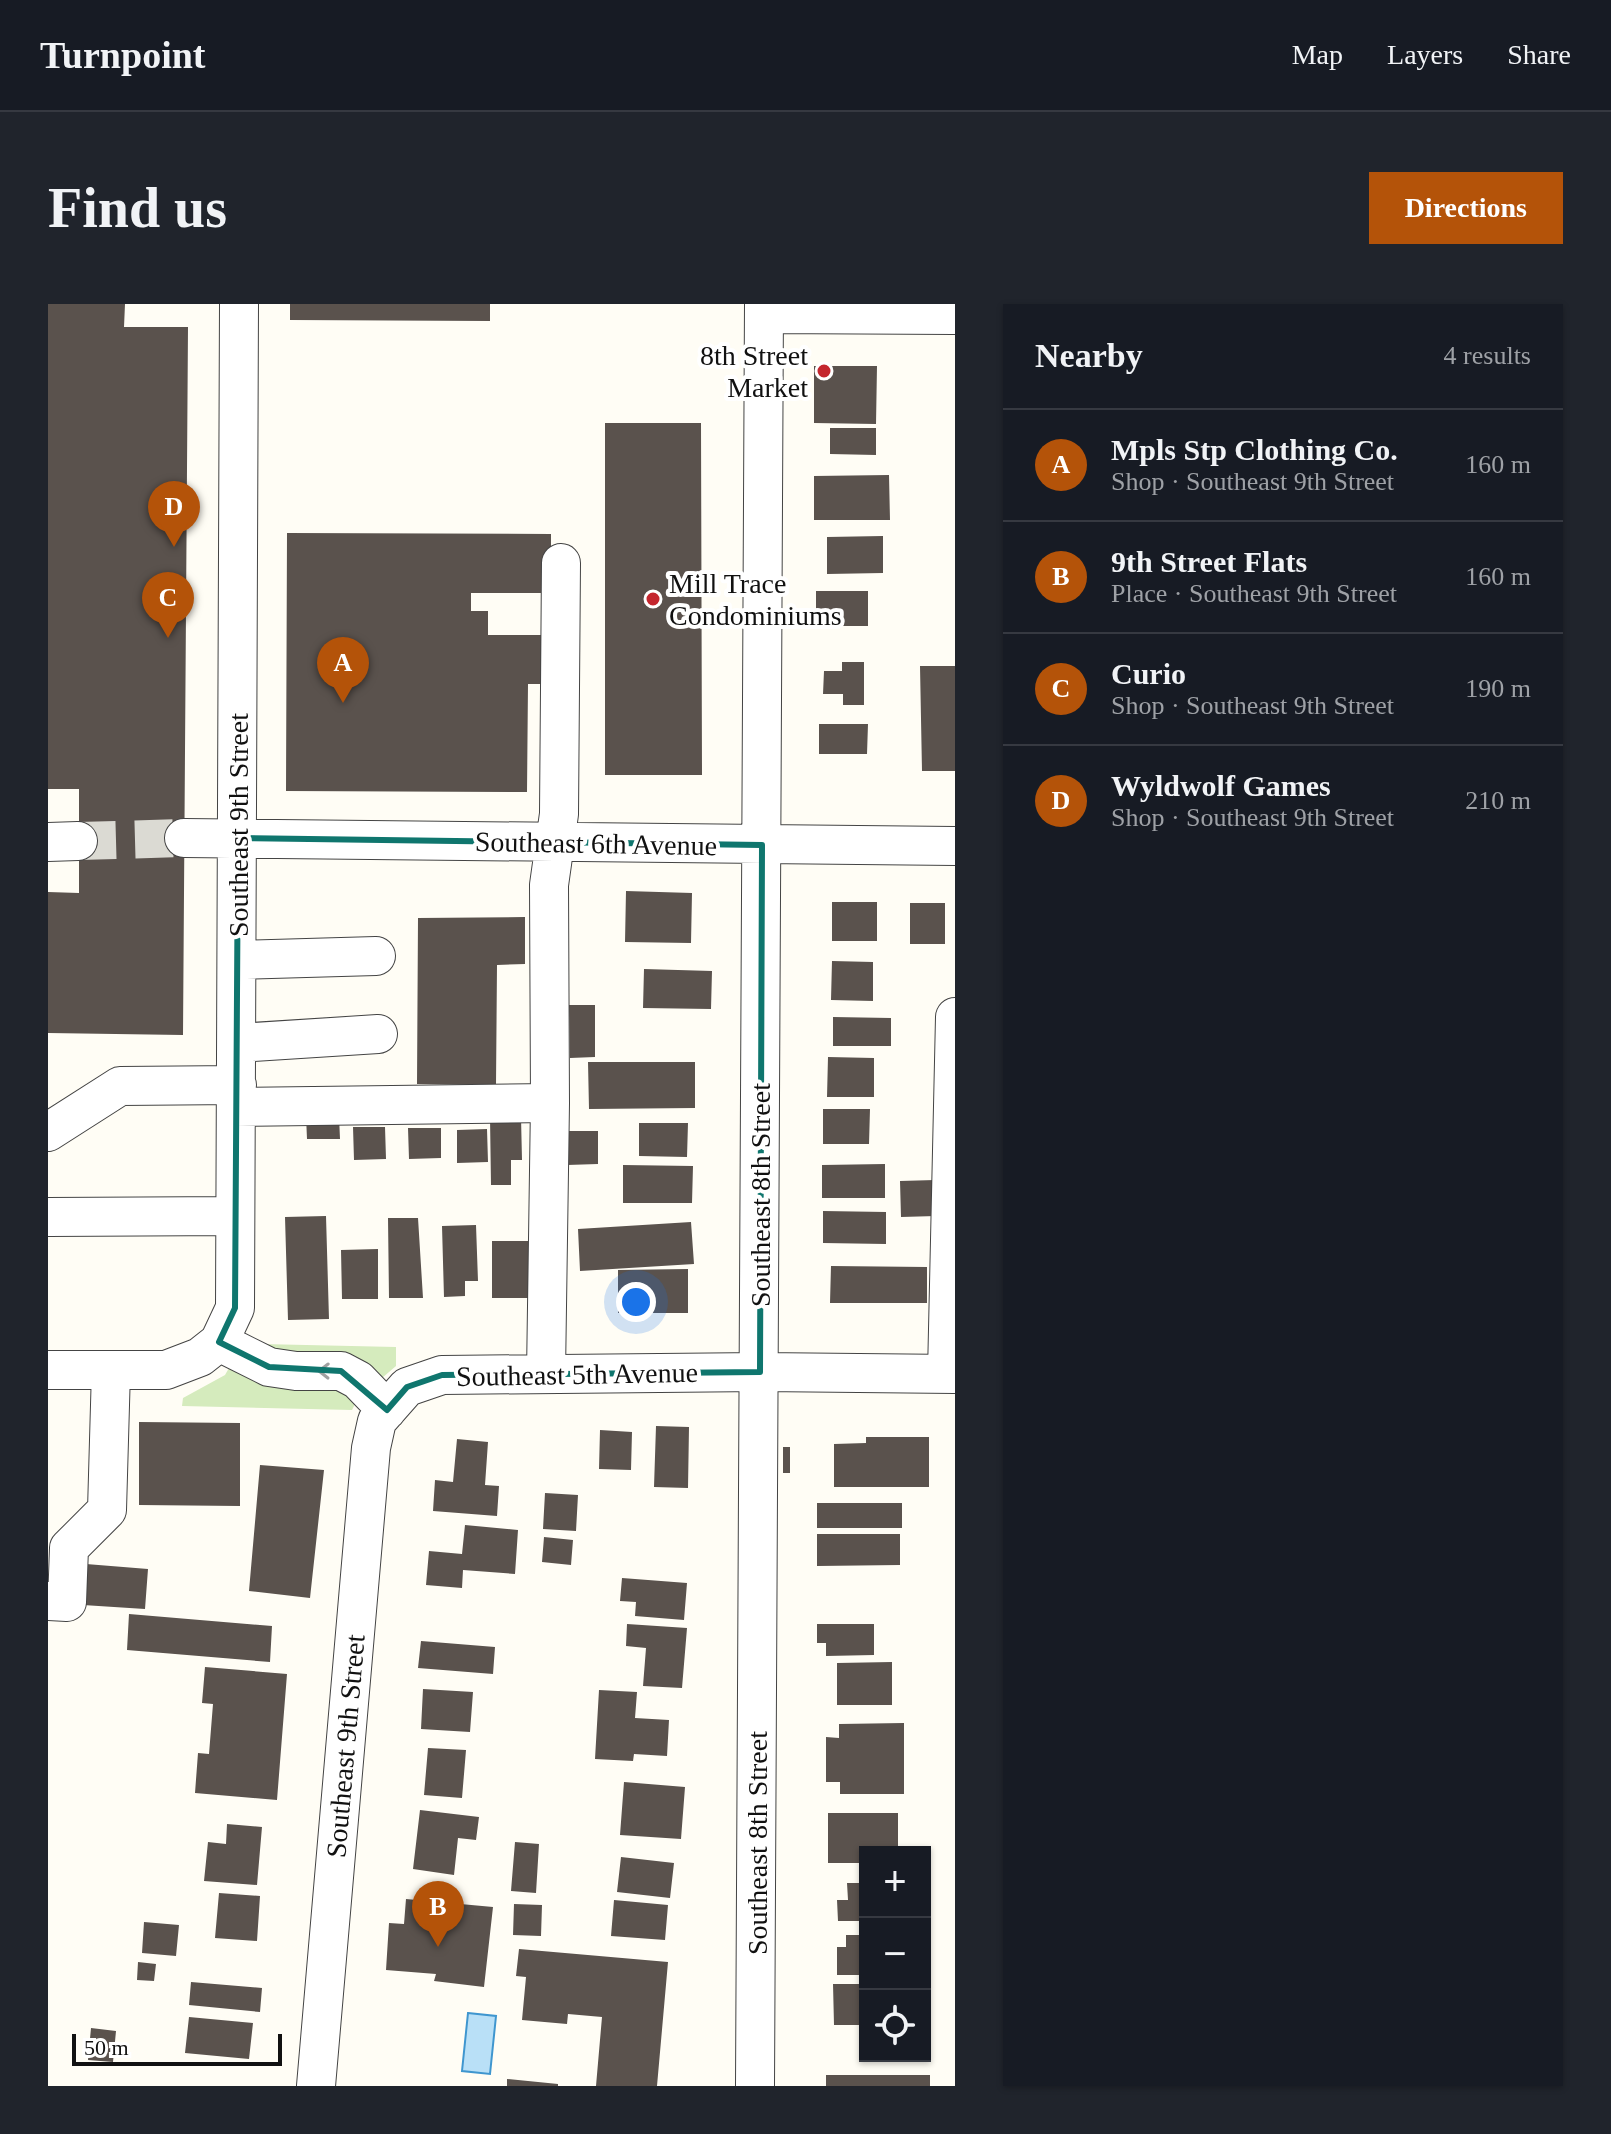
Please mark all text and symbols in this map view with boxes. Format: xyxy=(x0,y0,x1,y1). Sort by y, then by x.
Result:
text: Turnpoint xyxy=(40,34,205,76)
text: Map xyxy=(1292,39,1343,70)
text: Layers xyxy=(1387,39,1463,70)
text: Share xyxy=(1507,39,1571,70)
button: Directions xyxy=(1369,172,1563,244)
text: Find us xyxy=(48,177,227,239)
text: Nearby xyxy=(1035,337,1143,374)
place label: 8th Street Market xyxy=(700,340,808,403)
text: 4 results xyxy=(1444,341,1531,370)
marker: 8th Street Market xyxy=(815,362,833,380)
text: Mpls Stp Clothing Co. xyxy=(1111,433,1398,466)
text: A xyxy=(1052,450,1070,479)
text: 160 m xyxy=(1465,450,1531,479)
text: Shop · Southeast 9th Street xyxy=(1111,467,1394,496)
pin: D xyxy=(148,481,200,547)
text: 9th Street Flats xyxy=(1111,545,1307,578)
text: B xyxy=(1052,562,1070,591)
text: 160 m xyxy=(1465,562,1531,591)
place label: Mill Trace Condominiums xyxy=(669,568,842,631)
pin: C xyxy=(142,572,194,638)
text: Place · Southeast 9th Street xyxy=(1111,579,1397,608)
marker: Mill Trace Condominiums xyxy=(644,590,662,608)
pin: A xyxy=(317,637,369,703)
text: Curio xyxy=(1111,657,1186,690)
text: C xyxy=(1052,674,1070,703)
text: 190 m xyxy=(1465,674,1531,703)
text: Shop · Southeast 9th Street xyxy=(1111,691,1394,720)
street label: Southeast 9th Street xyxy=(223,713,254,937)
text: Wyldwolf Games xyxy=(1111,769,1331,802)
text: D xyxy=(1052,786,1070,815)
text: 210 m xyxy=(1465,786,1531,815)
text: Shop · Southeast 9th Street xyxy=(1111,803,1394,832)
street label: Southeast 6th Avenue xyxy=(475,826,717,861)
street label: Southeast 8th Street xyxy=(745,1083,776,1307)
your location xyxy=(616,1282,656,1322)
street label: Southeast 5th Avenue xyxy=(456,1357,698,1392)
one-way arrow xyxy=(317,1362,330,1379)
street label: Southeast 9th Street xyxy=(320,1633,371,1859)
street label: Southeast 8th Street xyxy=(742,1731,773,1955)
map controls xyxy=(859,1846,931,2062)
button: + xyxy=(859,1846,931,1918)
pin: B xyxy=(412,1881,464,1947)
button: − xyxy=(859,1918,931,1990)
button: locate xyxy=(859,1990,931,2062)
scale bar xyxy=(72,2030,282,2066)
text: 50 m xyxy=(84,2035,129,2060)

